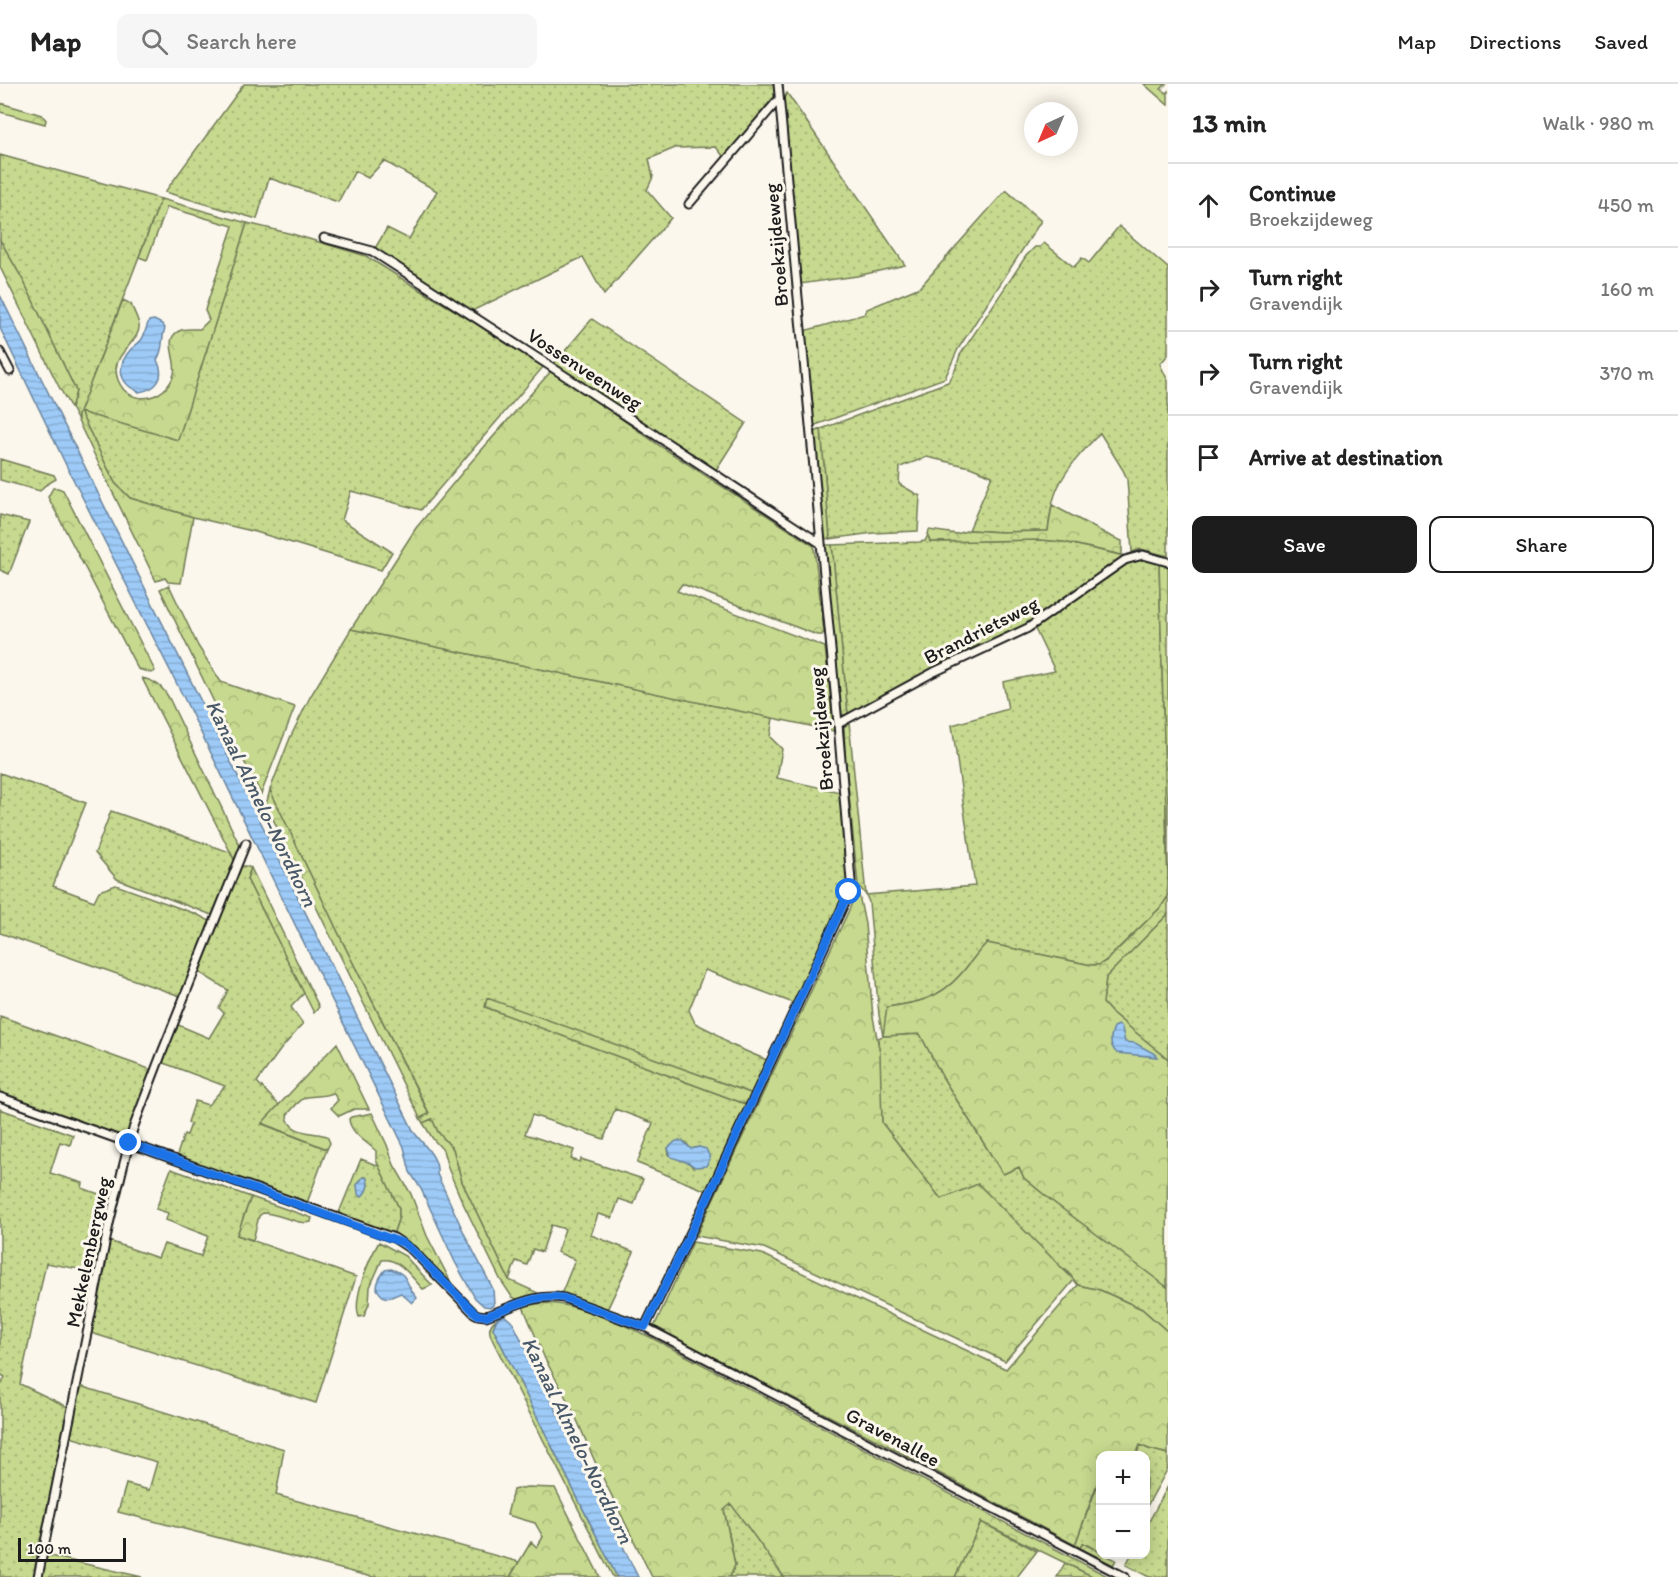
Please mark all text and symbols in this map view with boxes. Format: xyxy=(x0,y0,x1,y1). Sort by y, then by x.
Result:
search box xyxy=(117,14,537,68)
text: Map xyxy=(30,24,81,58)
icon: search xyxy=(138,25,171,58)
text: Search here xyxy=(186,28,297,55)
text: Map xyxy=(1398,29,1436,54)
text: Directions xyxy=(1469,29,1561,54)
text: Saved xyxy=(1594,29,1648,54)
north arrow xyxy=(1024,102,1078,156)
text: 13 min xyxy=(1192,107,1266,139)
text: Walk · 980 m xyxy=(1542,111,1654,135)
text: Continue xyxy=(1249,180,1336,207)
street label: Broekzijdeweg xyxy=(759,182,793,308)
icon: ahead xyxy=(1192,189,1225,222)
text: 450 m xyxy=(1598,193,1654,217)
text: Broekzijdeweg xyxy=(1249,207,1373,231)
text: Turn right xyxy=(1249,264,1343,291)
icon: right xyxy=(1192,273,1225,306)
text: 160 m xyxy=(1601,277,1654,301)
text: Gravendijk xyxy=(1249,291,1343,315)
street label: Vossenveenweg xyxy=(523,323,648,415)
text: Turn right xyxy=(1249,348,1343,375)
icon: right xyxy=(1192,357,1225,390)
text: 370 m xyxy=(1600,361,1654,385)
text: Gravendijk xyxy=(1249,375,1343,399)
icon: arrive xyxy=(1192,441,1225,474)
text: Arrive at destination xyxy=(1249,444,1443,471)
button: Save xyxy=(1192,516,1417,573)
button: Share xyxy=(1429,516,1654,573)
street label: Brandrietsweg xyxy=(920,590,1043,669)
street label: Broekzijdeweg xyxy=(804,666,838,792)
water label: Kanaal Almelo-Nordhorn xyxy=(201,696,323,910)
route start xyxy=(835,878,861,904)
route end xyxy=(115,1129,141,1155)
street label: Mekkelenbergweg xyxy=(60,1174,116,1330)
water label: Kanaal Almelo-Nordhorn xyxy=(517,1333,639,1547)
street label: Gravenallee xyxy=(842,1402,944,1472)
map controls xyxy=(1096,1451,1150,1559)
button: + xyxy=(1096,1451,1150,1505)
button: − xyxy=(1096,1505,1150,1559)
scale bar xyxy=(18,1535,126,1562)
text: 100 m xyxy=(27,1539,71,1558)

